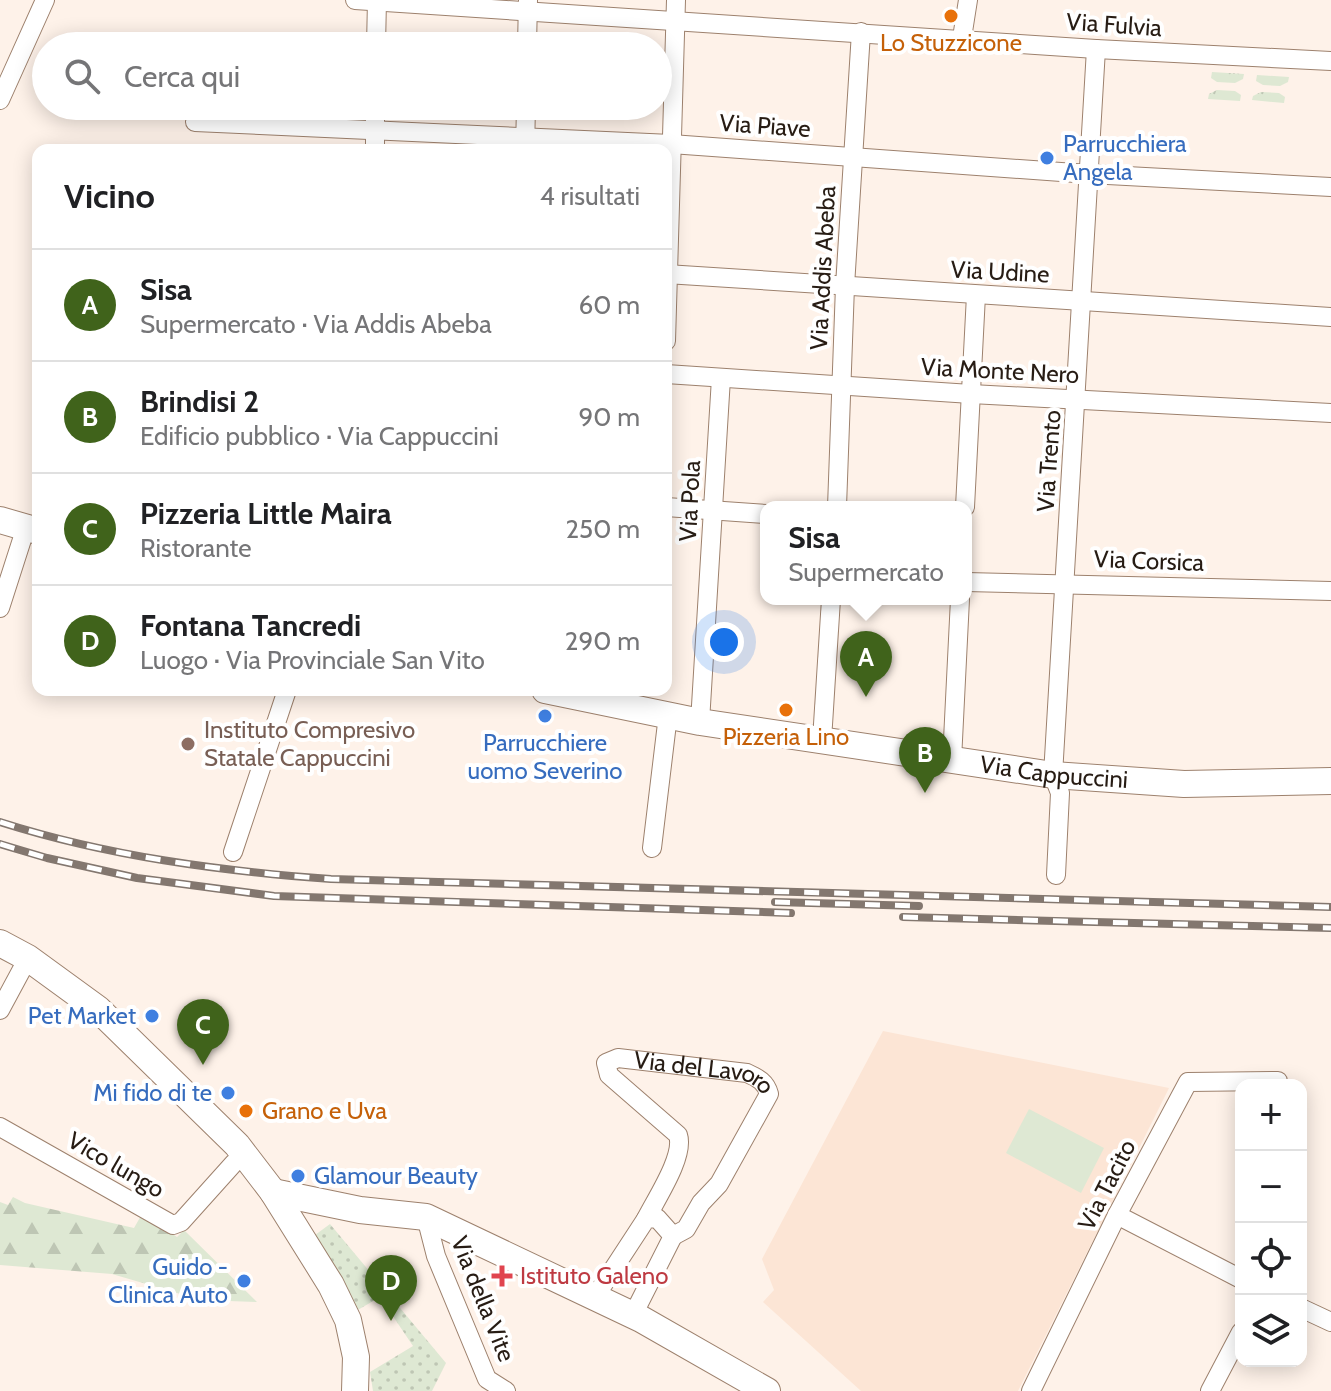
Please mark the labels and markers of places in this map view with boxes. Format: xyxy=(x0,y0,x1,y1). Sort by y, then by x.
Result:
marker: Lo Stuzzicone xyxy=(942,7,960,25)
place label: Lo Stuzzicone xyxy=(880,28,1022,57)
place label: Parrucchiera Angela xyxy=(1063,129,1187,186)
marker: Parrucchiera Angela xyxy=(1038,149,1056,167)
pin: A xyxy=(840,631,892,697)
marker: Pizzeria Lino xyxy=(777,701,795,719)
marker: Parrucchiere uomo Severino xyxy=(536,707,554,725)
place label: Instituto Compresivo Statale Cappuccini xyxy=(204,715,415,772)
place label: Pizzeria Lino xyxy=(723,722,849,751)
pin: B xyxy=(899,727,951,793)
place label: Parrucchiere uomo Severino xyxy=(468,728,622,785)
marker: Instituto Compresivo Statale Cappuccini xyxy=(179,735,197,753)
pin: C xyxy=(177,999,229,1065)
place label: Pet Market xyxy=(28,1001,136,1030)
marker: Pet Market xyxy=(143,1007,161,1025)
place label: Mi fido di te xyxy=(93,1078,212,1107)
marker: Mi fido di te xyxy=(219,1084,237,1102)
place label: Grano e Uva xyxy=(262,1096,388,1125)
marker: Grano e Uva xyxy=(237,1102,255,1120)
place label: Glamour Beauty xyxy=(314,1161,478,1190)
marker: Glamour Beauty xyxy=(289,1167,307,1185)
place label: Guido - Clinica Auto xyxy=(108,1252,228,1309)
pin: D xyxy=(365,1255,417,1321)
place label: Istituto Galeno xyxy=(520,1261,668,1290)
marker: Istituto Galeno xyxy=(491,1265,513,1287)
marker: Guido - Clinica Auto xyxy=(235,1272,253,1290)

